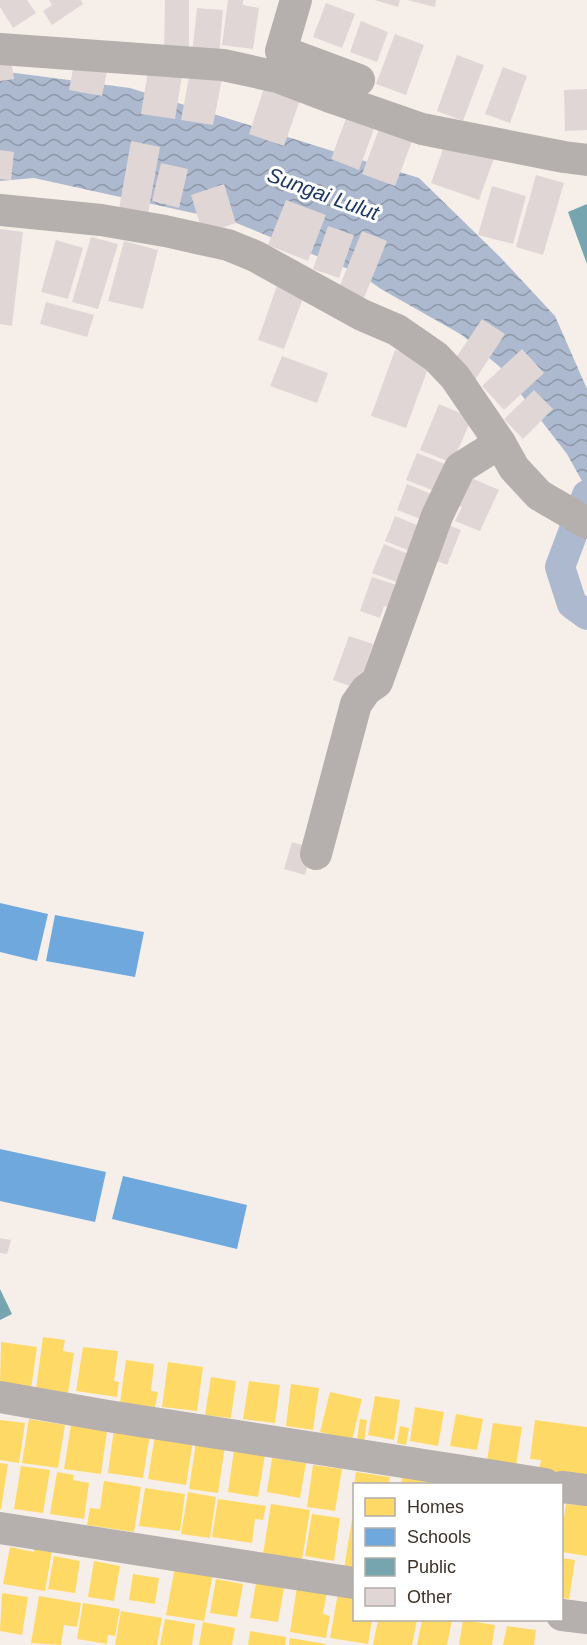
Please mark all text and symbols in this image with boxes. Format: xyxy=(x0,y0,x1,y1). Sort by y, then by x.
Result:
water label: Sungai Lulut xyxy=(264,163,383,225)
legend xyxy=(353,1483,563,1621)
text: Homes xyxy=(407,1497,464,1517)
text: Schools xyxy=(407,1527,471,1547)
text: Public xyxy=(407,1557,456,1577)
text: Other xyxy=(407,1587,452,1607)

